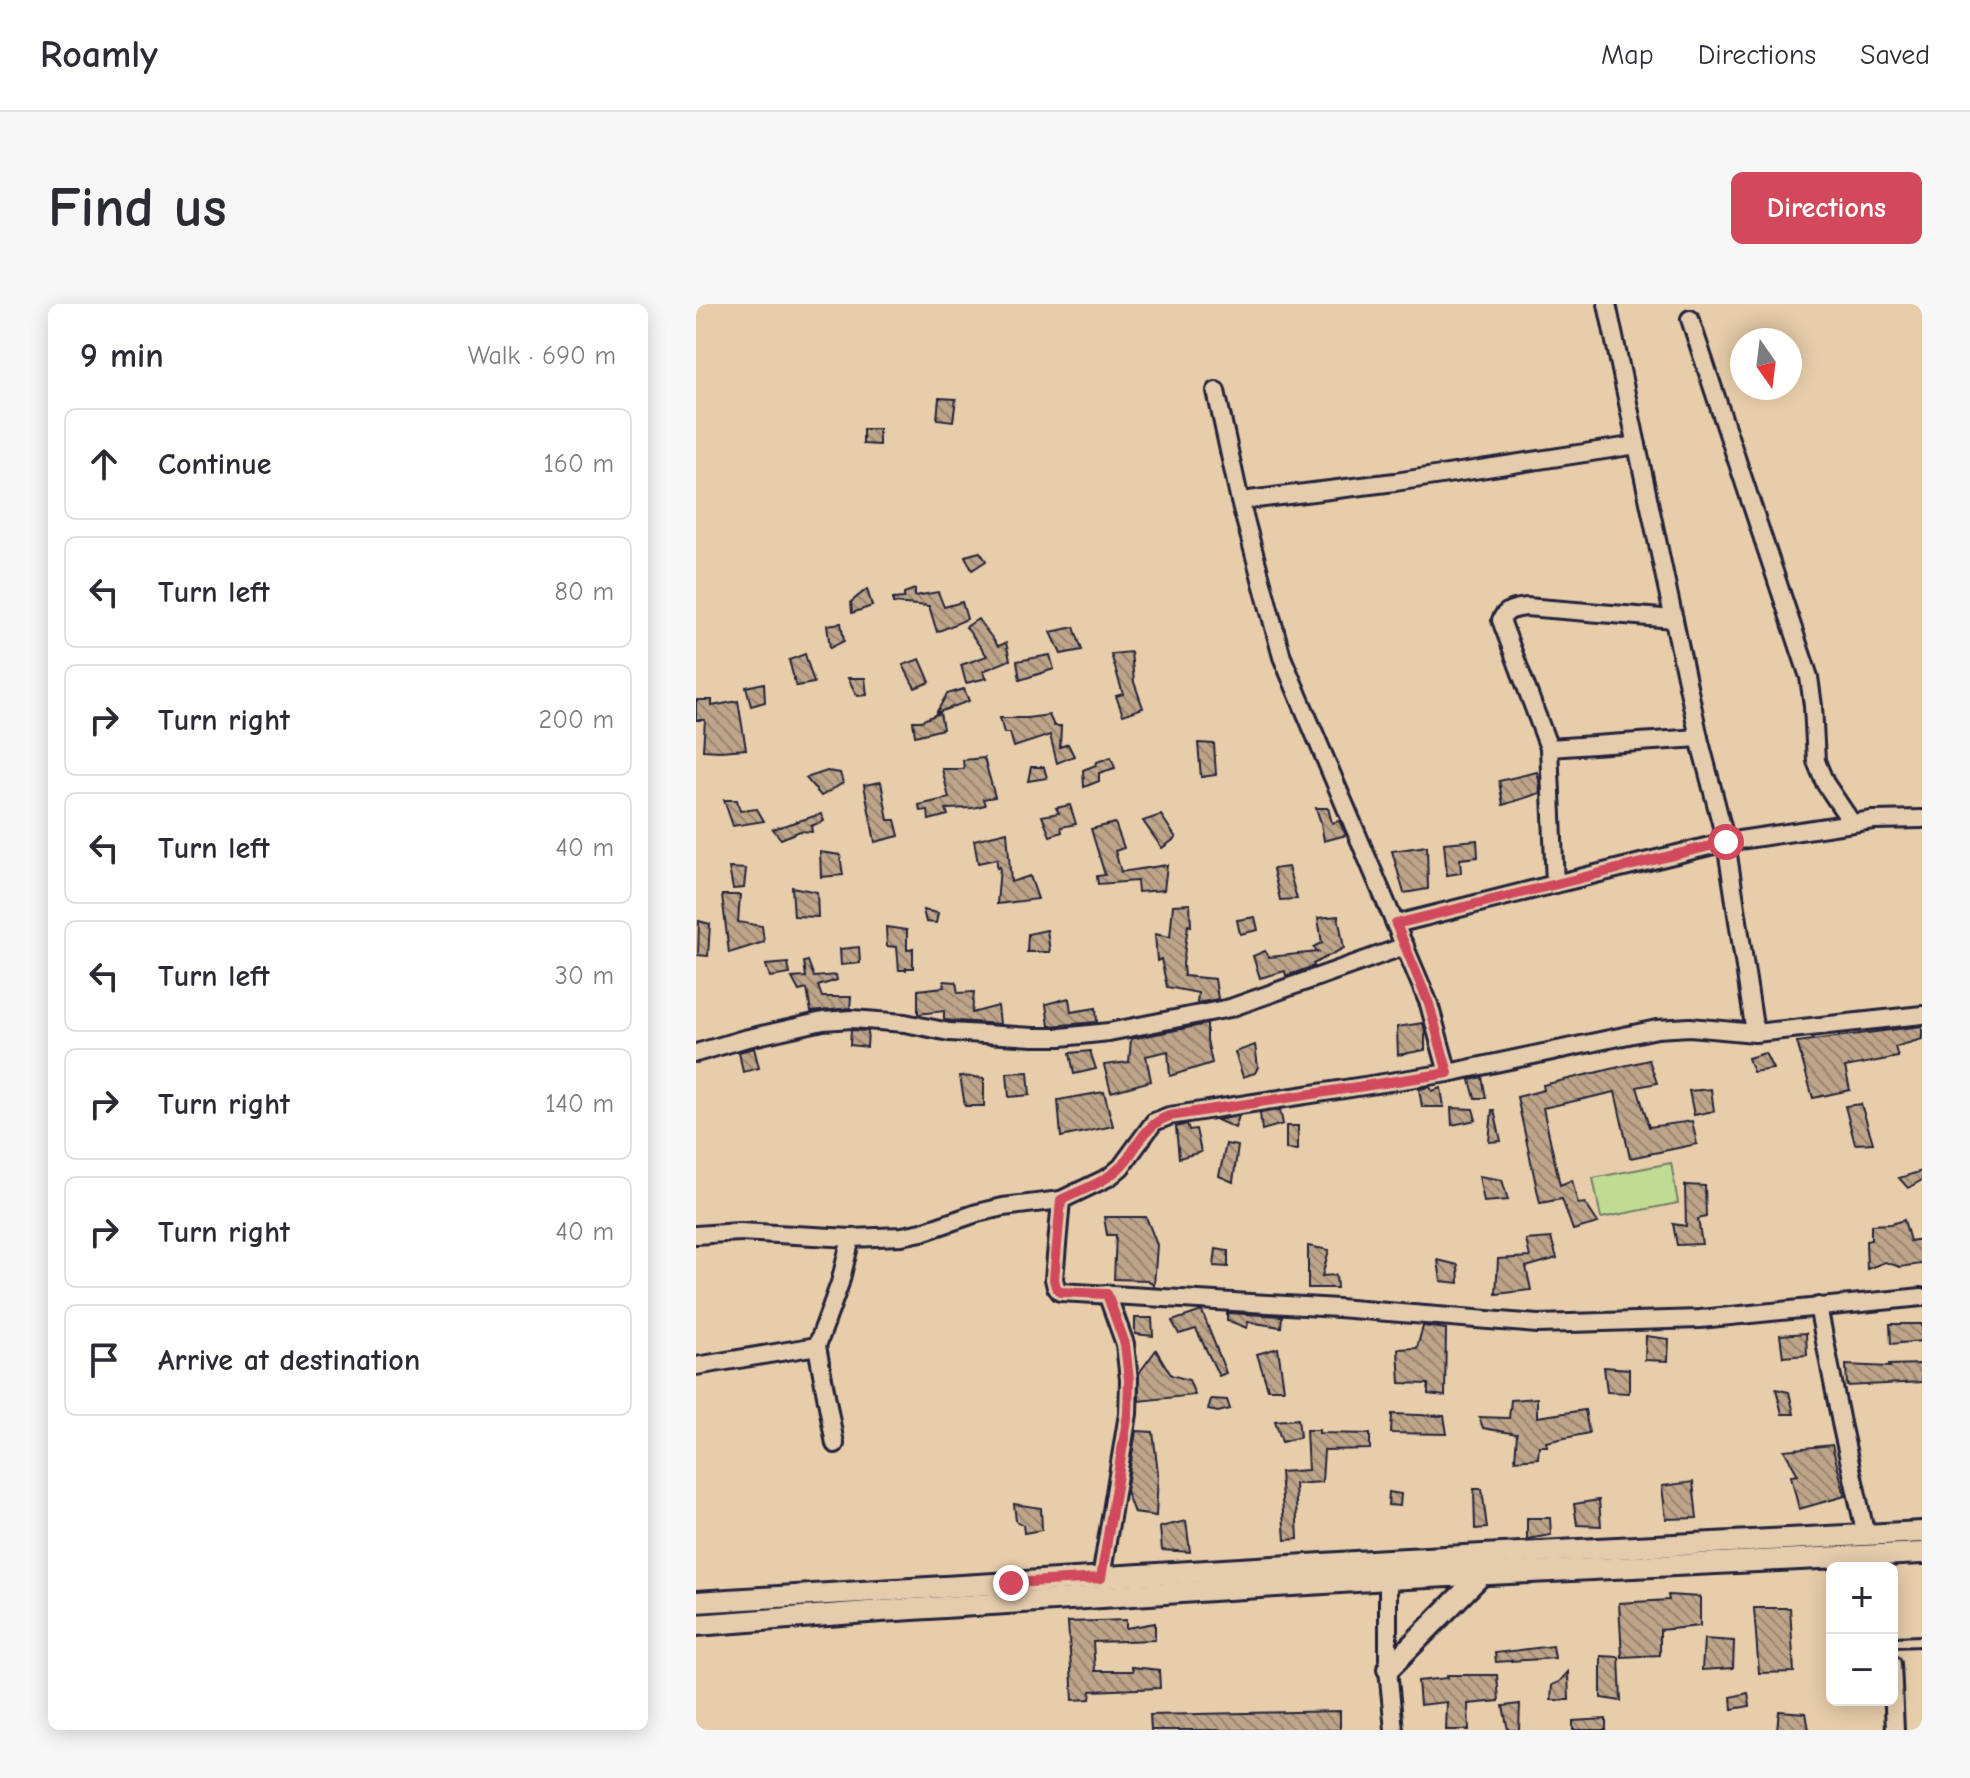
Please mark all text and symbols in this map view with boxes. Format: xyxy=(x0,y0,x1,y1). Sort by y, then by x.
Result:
text: Roamly xyxy=(40,33,158,77)
text: Map xyxy=(1601,39,1654,71)
text: Directions xyxy=(1698,39,1816,71)
text: Saved xyxy=(1860,39,1930,71)
button: Directions xyxy=(1731,172,1922,244)
text: Find us xyxy=(48,176,227,240)
north arrow xyxy=(1730,328,1802,400)
text: 9 min xyxy=(80,336,164,376)
text: Walk · 690 m xyxy=(468,341,616,371)
icon: ahead xyxy=(82,442,126,486)
text: Continue xyxy=(158,447,272,482)
text: 160 m xyxy=(544,449,614,479)
icon: left xyxy=(82,570,126,614)
text: Turn left xyxy=(158,575,270,610)
text: 80 m xyxy=(555,577,614,607)
icon: right xyxy=(82,698,126,742)
text: Turn right xyxy=(158,703,290,738)
text: 200 m xyxy=(539,705,614,735)
route start xyxy=(1708,824,1744,860)
icon: left xyxy=(82,826,126,870)
text: Turn left xyxy=(158,831,270,866)
text: 40 m xyxy=(555,833,614,863)
icon: left xyxy=(82,954,126,998)
text: Turn left xyxy=(158,959,270,994)
text: 30 m xyxy=(555,961,614,991)
icon: right xyxy=(82,1082,126,1126)
text: Turn right xyxy=(158,1087,290,1122)
text: 140 m xyxy=(545,1089,614,1119)
icon: right xyxy=(82,1210,126,1254)
text: Turn right xyxy=(158,1215,290,1250)
text: 40 m xyxy=(555,1217,614,1247)
icon: arrive xyxy=(82,1338,126,1382)
text: Arrive at destination xyxy=(158,1343,420,1378)
map controls xyxy=(1826,1562,1898,1706)
button: + xyxy=(1826,1562,1898,1634)
route end xyxy=(993,1565,1029,1601)
button: − xyxy=(1826,1634,1898,1706)

